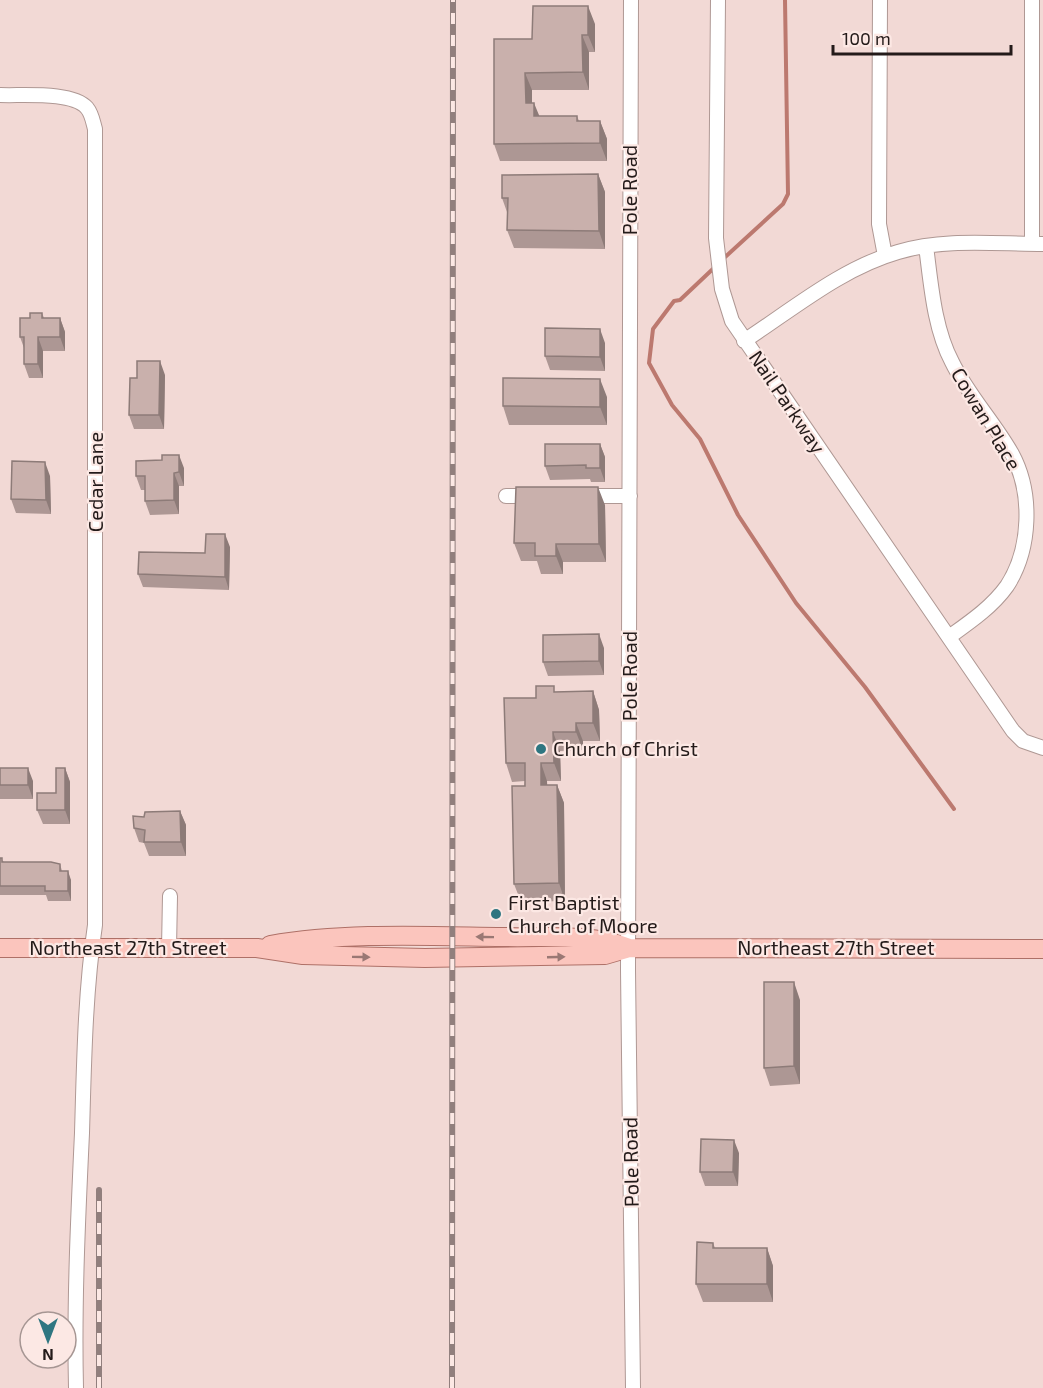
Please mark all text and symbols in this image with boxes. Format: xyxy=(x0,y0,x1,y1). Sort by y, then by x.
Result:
scale bar xyxy=(833,18,1012,56)
text: 100 m xyxy=(842,27,891,49)
street label: Pole Road xyxy=(617,145,641,235)
street label: Nail Parkway xyxy=(745,345,831,458)
street label: Cowan Place xyxy=(947,363,1027,474)
street label: Cedar Lane xyxy=(83,432,107,532)
street label: Pole Road xyxy=(617,631,641,721)
place label: Church of Christ xyxy=(553,736,698,760)
marker: Church of Christ xyxy=(534,742,548,756)
place label: First Baptist Church of Moore xyxy=(508,890,658,937)
marker: First Baptist Church of Moore xyxy=(489,907,503,921)
one-way arrow xyxy=(475,932,494,942)
street label: Northeast 27th Street xyxy=(29,935,227,959)
street label: Northeast 27th Street xyxy=(737,935,935,959)
one-way arrow xyxy=(352,952,371,962)
one-way arrow xyxy=(546,952,565,961)
street label: Pole Road xyxy=(617,1117,643,1207)
north arrow xyxy=(18,1310,78,1370)
text: N xyxy=(42,1346,54,1365)

